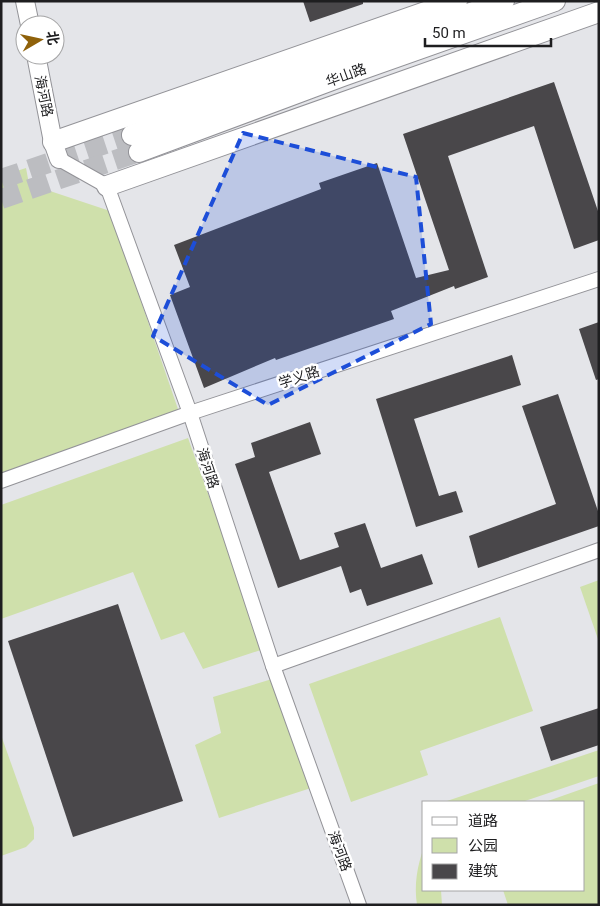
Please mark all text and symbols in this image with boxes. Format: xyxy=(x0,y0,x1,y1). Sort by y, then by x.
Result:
north arrow xyxy=(15,15,65,65)
scale bar xyxy=(425,15,551,47)
text: 50 m xyxy=(432,24,466,42)
text: 北 xyxy=(44,30,62,46)
street label: 华山路 xyxy=(324,60,368,90)
street label: 海河路 xyxy=(32,74,56,118)
street label: 学义路 xyxy=(277,363,321,391)
street label: 海河路 xyxy=(194,446,222,490)
legend xyxy=(422,801,585,891)
text: 道路 xyxy=(468,812,498,830)
street label: 海河路 xyxy=(325,829,355,873)
text: 公园 xyxy=(468,837,498,855)
text: 建筑 xyxy=(468,862,498,880)

